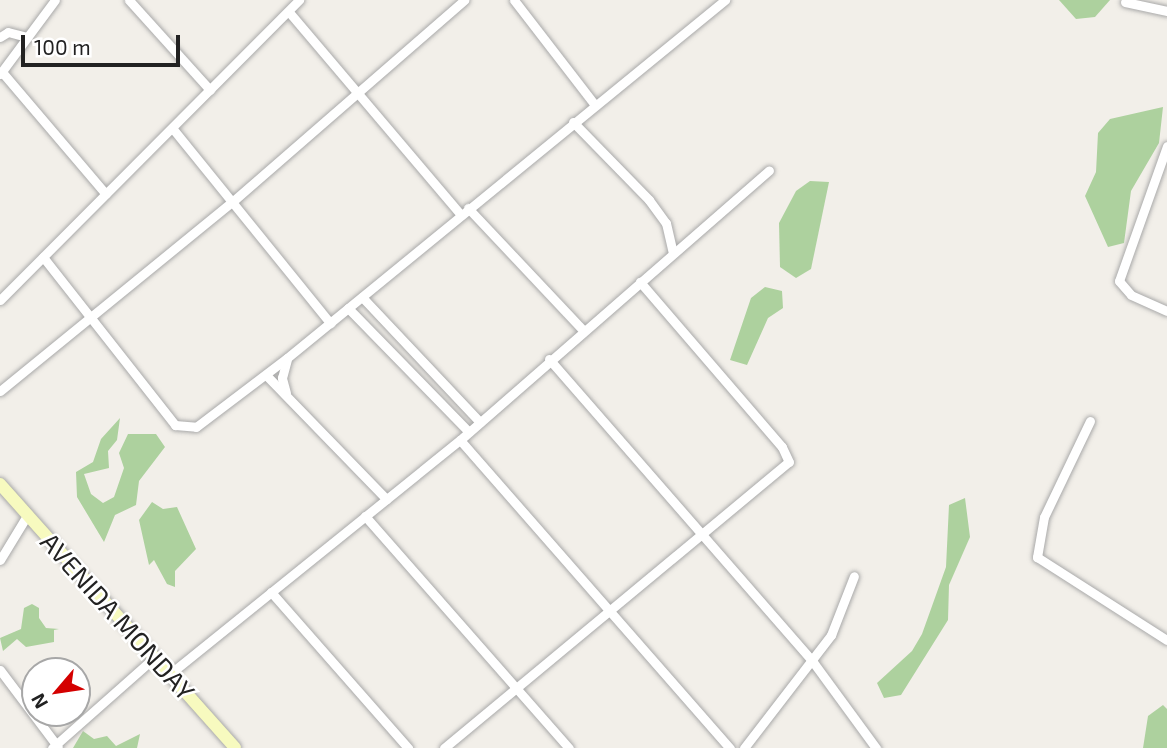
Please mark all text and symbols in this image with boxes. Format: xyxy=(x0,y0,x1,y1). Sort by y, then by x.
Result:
scale bar xyxy=(24,21,184,65)
text: 100 m xyxy=(34,34,91,59)
street label: AVENIDA MONDAY xyxy=(34,526,202,706)
north arrow xyxy=(21,657,91,727)

